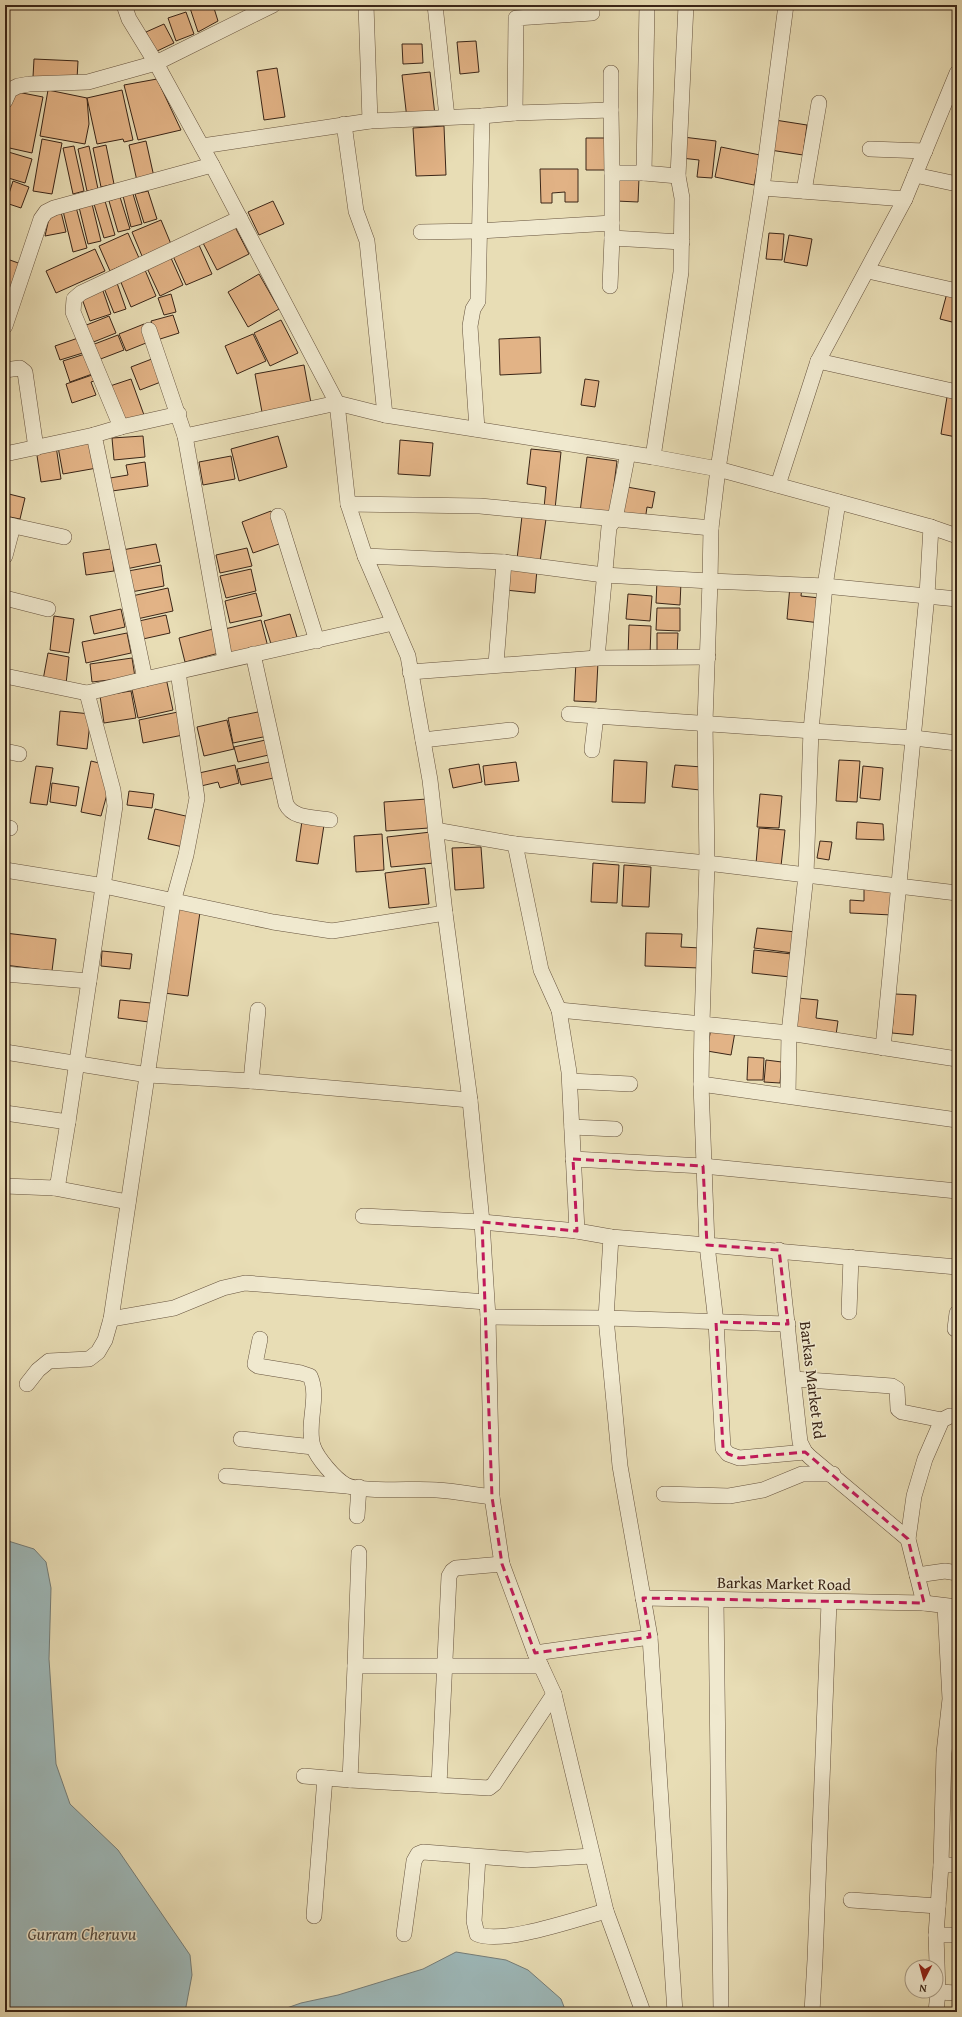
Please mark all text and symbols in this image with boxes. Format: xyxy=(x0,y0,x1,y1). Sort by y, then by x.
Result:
street label: Barkas Market Rd xyxy=(794,1320,832,1441)
street label: Barkas Market Road xyxy=(717,1570,852,1596)
water label: Gurram Cheruvu xyxy=(28,1921,137,1946)
north arrow xyxy=(904,1959,944,1999)
text: N xyxy=(918,1981,927,1997)

